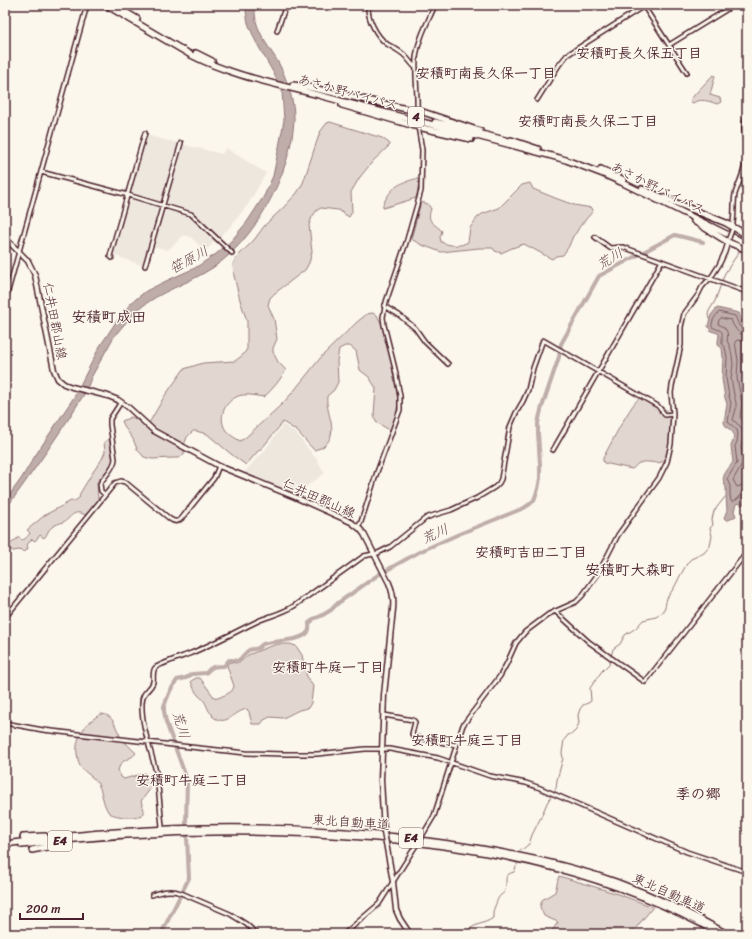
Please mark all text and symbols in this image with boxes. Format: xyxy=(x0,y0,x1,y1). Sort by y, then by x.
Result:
district label: 安積町長久保五丁目 xyxy=(576,41,702,66)
district label: 安積町南長久保一丁目 xyxy=(416,61,556,86)
street label: あさか野バイパス xyxy=(295,68,401,116)
road number: 4 xyxy=(408,107,424,127)
district label: 安積町南長久保二丁目 xyxy=(518,109,658,134)
street label: あさか野バイパス xyxy=(607,155,709,221)
water label: 笹原川 xyxy=(165,239,213,281)
water label: 荒川 xyxy=(592,241,628,277)
street label: 仁井田郡山線 xyxy=(36,281,74,362)
district label: 安積町成田 xyxy=(71,304,147,330)
street label: 仁井田郡山線 xyxy=(279,472,360,525)
water label: 荒川 xyxy=(417,517,453,551)
district label: 安積町吉田二丁目 xyxy=(475,540,587,565)
district label: 安積町大森町 xyxy=(585,557,675,583)
district label: 安積町牛庭一丁目 xyxy=(272,655,384,680)
water label: 荒川 xyxy=(165,708,197,742)
district label: 安積町牛庭三丁目 xyxy=(411,728,523,753)
district label: 安積町牛庭二丁目 xyxy=(136,768,248,793)
district label: 季の郷 xyxy=(675,781,721,807)
street label: 東北自動車道 xyxy=(311,808,391,836)
road number: E4 xyxy=(399,828,423,848)
road number: E4 xyxy=(48,831,72,851)
street label: 東北自動車道 xyxy=(629,867,709,919)
scale bar xyxy=(20,895,83,921)
text: 200 m xyxy=(26,898,60,920)

